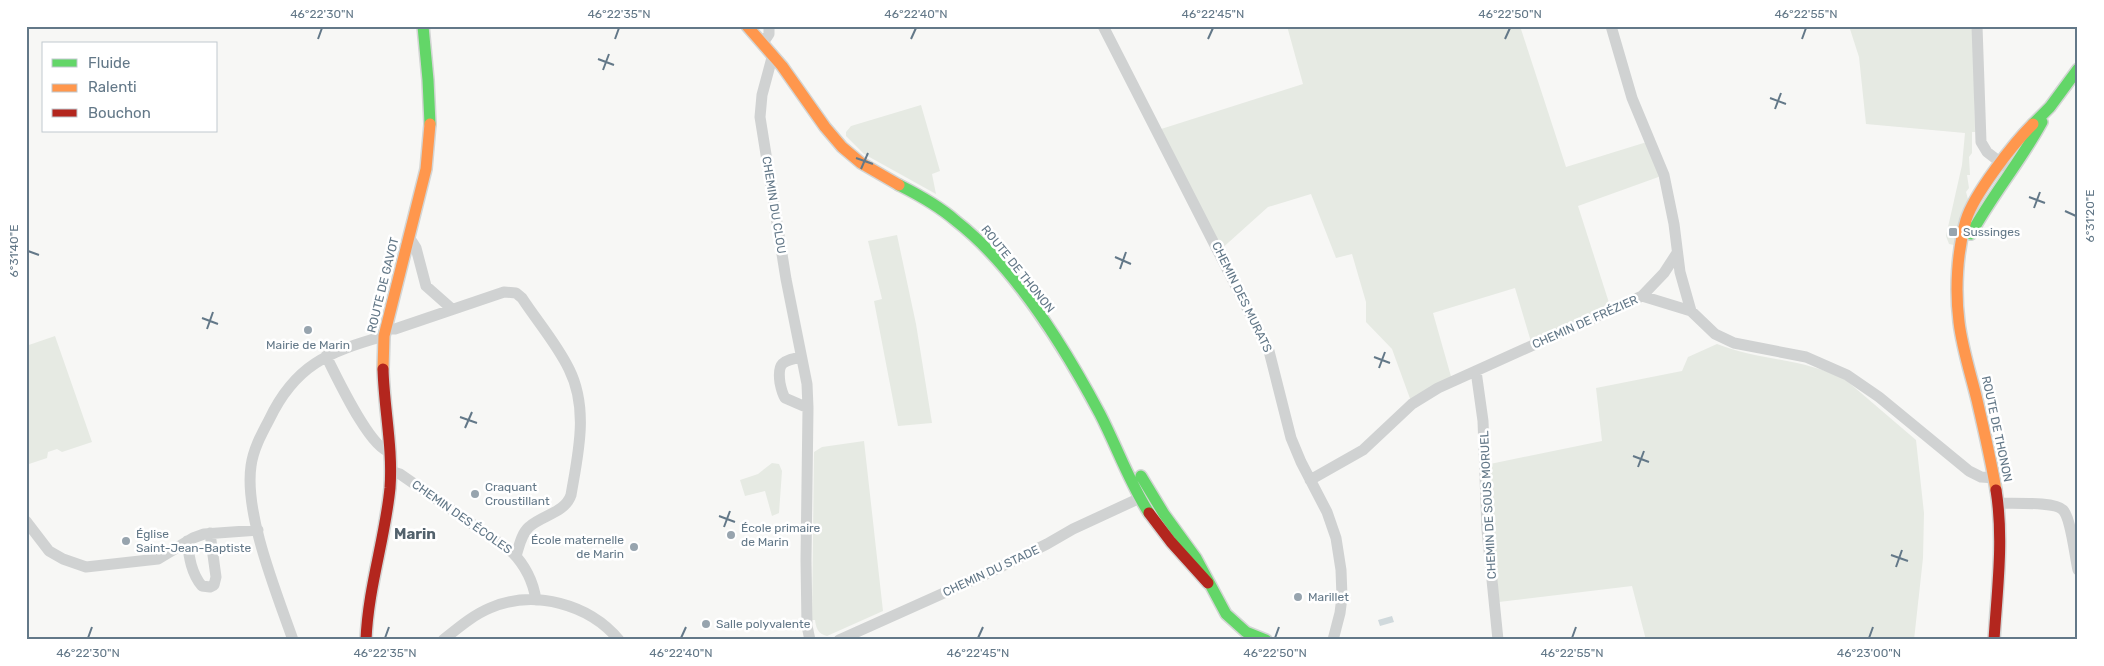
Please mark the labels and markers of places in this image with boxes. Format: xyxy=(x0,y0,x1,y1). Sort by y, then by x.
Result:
place label: Sussinges xyxy=(1963,225,2020,239)
marker: Sussinges xyxy=(1947,226,1959,238)
marker: Mairie de Marin xyxy=(302,324,314,336)
place label: Mairie de Marin xyxy=(266,338,350,352)
place label: Craquant Croustillant xyxy=(485,480,550,508)
marker: Craquant Croustillant xyxy=(469,488,481,500)
place label: École primaire de Marin xyxy=(741,521,821,549)
place label: Église Saint-Jean-Baptiste xyxy=(136,527,251,555)
marker: École primaire de Marin xyxy=(725,529,737,541)
place label: École maternelle de Marin xyxy=(531,533,624,561)
marker: Église Saint-Jean-Baptiste xyxy=(120,535,132,547)
marker: École maternelle de Marin xyxy=(628,541,640,553)
place label: Marillet xyxy=(1308,590,1349,604)
marker: Marillet xyxy=(1292,591,1304,603)
place label: Salle polyvalente xyxy=(716,617,811,631)
marker: Salle polyvalente xyxy=(700,618,712,630)

